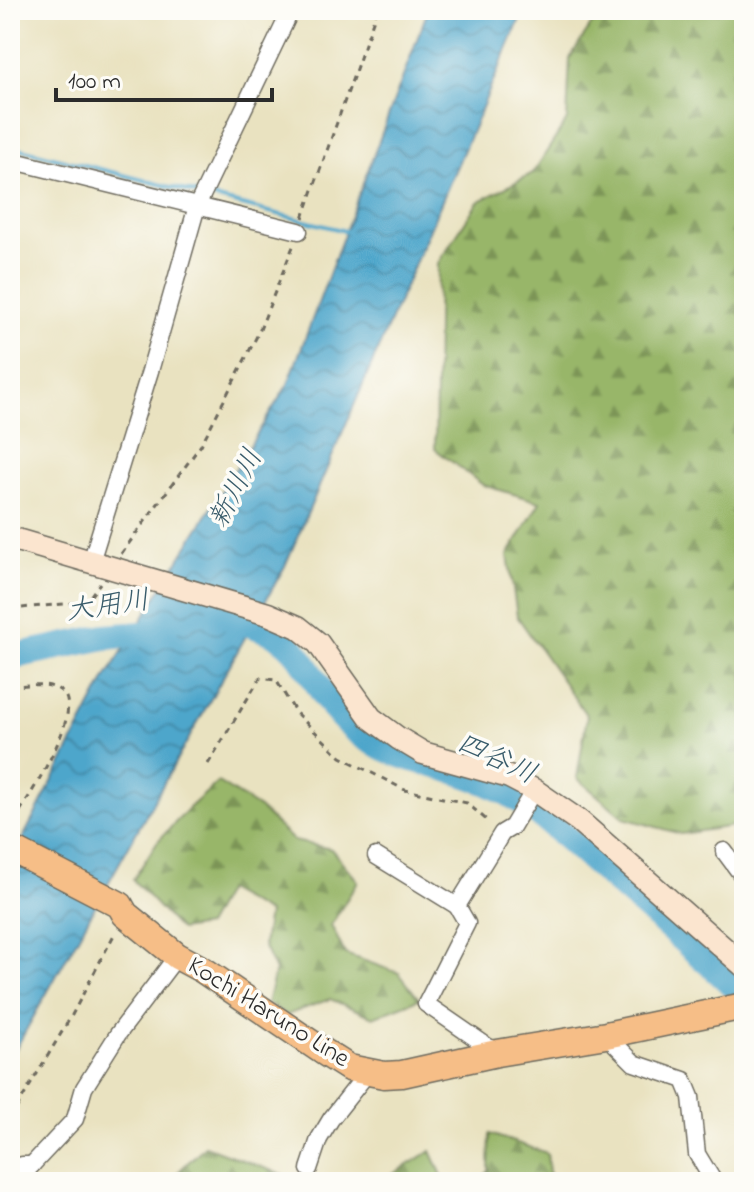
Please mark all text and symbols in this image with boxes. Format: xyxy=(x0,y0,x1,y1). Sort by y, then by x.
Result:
scale bar xyxy=(56,52,272,102)
text: 100 m xyxy=(68,65,121,100)
water label: 新川川 xyxy=(200,442,274,536)
water label: 大用川 xyxy=(64,581,152,633)
water label: 四谷川 xyxy=(449,724,543,796)
street label: Kochi Haruno Line xyxy=(180,948,357,1078)

